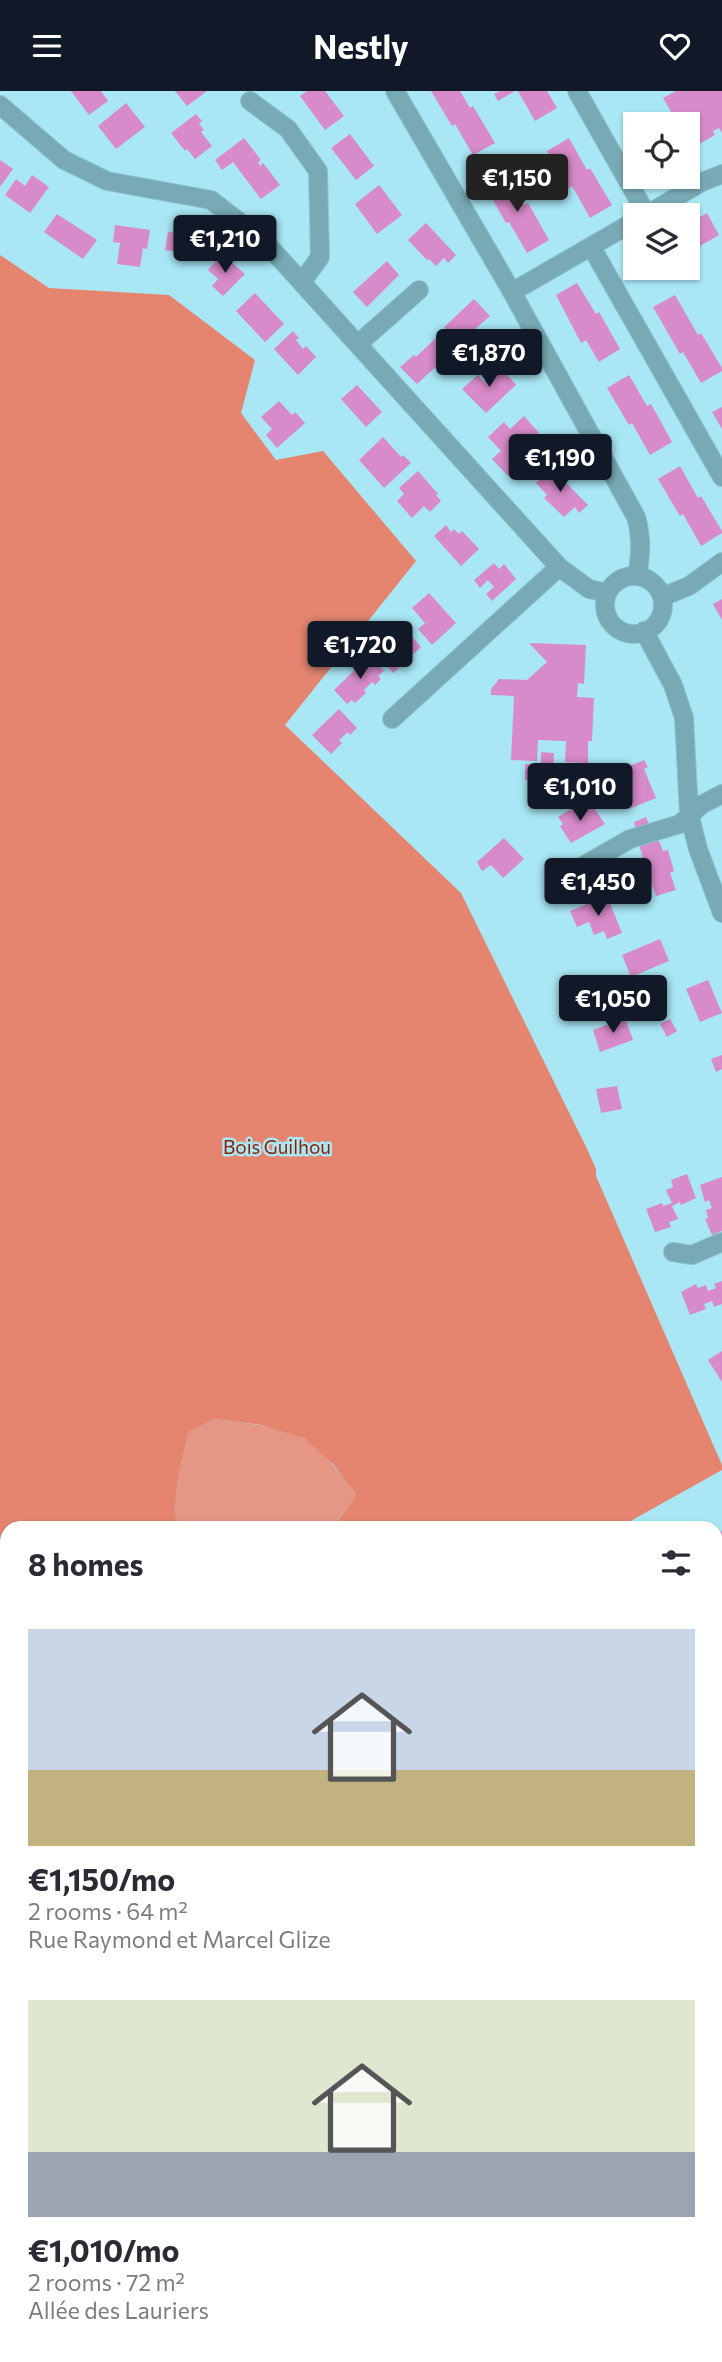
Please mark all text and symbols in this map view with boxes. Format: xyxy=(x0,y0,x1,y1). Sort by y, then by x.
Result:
text: Nestly xyxy=(313,26,409,66)
icon: menu xyxy=(28,27,66,65)
icon: heart xyxy=(656,27,694,65)
map controls xyxy=(623,112,700,280)
button: locate xyxy=(623,112,700,189)
pin: €1,150 xyxy=(460,155,574,214)
text: €1,150 xyxy=(482,163,552,191)
button: layers xyxy=(623,203,700,280)
pin: €1,210 xyxy=(168,215,282,275)
text: €1,210 xyxy=(189,224,261,252)
pin: €1,870 xyxy=(432,329,546,389)
text: €1,870 xyxy=(452,338,526,366)
pin: €1,190 xyxy=(503,435,617,494)
text: €1,190 xyxy=(525,443,595,471)
pin: €1,720 xyxy=(303,621,417,681)
text: €1,720 xyxy=(324,630,397,658)
pin: €1,010 xyxy=(523,763,637,823)
text: €1,010 xyxy=(543,772,617,800)
pin: €1,450 xyxy=(541,859,655,918)
text: €1,450 xyxy=(561,867,635,895)
pin: €1,050 xyxy=(556,975,670,1035)
text: €1,050 xyxy=(575,984,651,1012)
park label: Bois Guilhou xyxy=(223,1135,331,1158)
icon: filters xyxy=(657,1544,695,1582)
text: 8 homes xyxy=(28,1545,144,1582)
icon: home xyxy=(299,1674,425,1800)
text: €1,150/mo xyxy=(28,1860,175,1897)
text: 2 rooms · 64 m² xyxy=(28,1897,188,1925)
text: Rue Raymond et Marcel Glize xyxy=(28,1925,331,1953)
icon: home xyxy=(299,2045,425,2171)
text: €1,010/mo xyxy=(28,2231,179,2268)
text: 2 rooms · 72 m² xyxy=(28,2268,185,2296)
text: Allée des Lauriers xyxy=(28,2296,209,2324)

